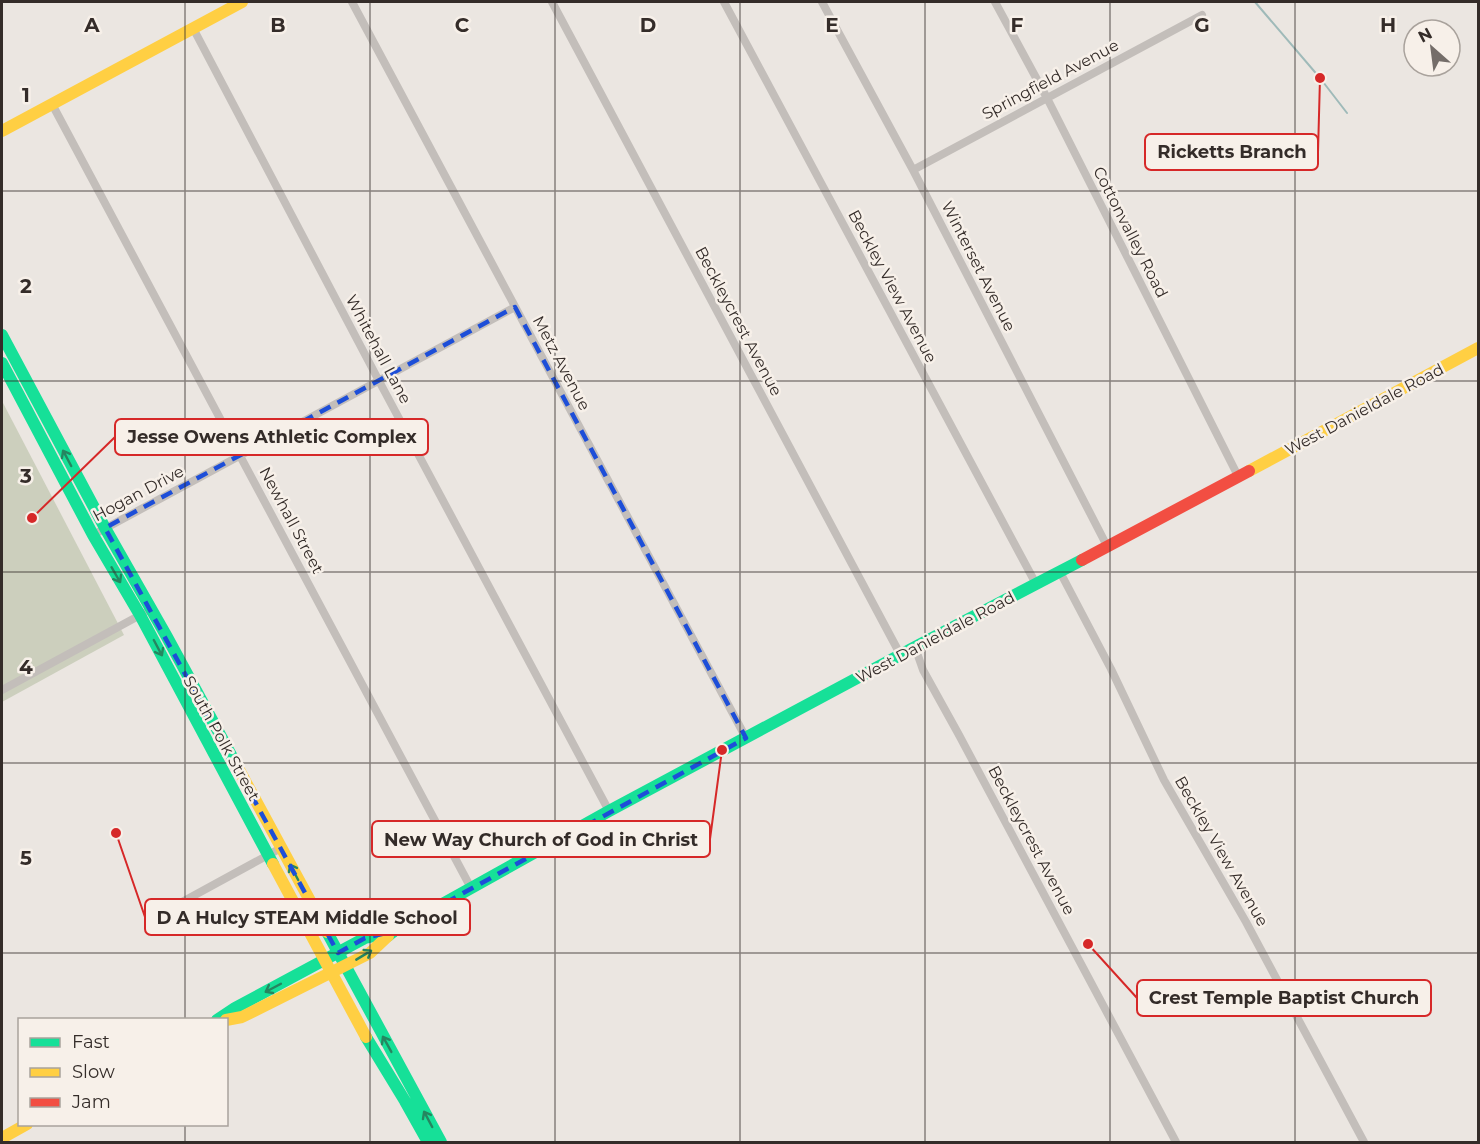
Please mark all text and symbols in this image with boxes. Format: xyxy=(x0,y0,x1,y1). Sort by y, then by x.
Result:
text: A xyxy=(83,13,100,37)
text: B xyxy=(270,13,286,37)
text: C xyxy=(455,13,470,37)
text: D xyxy=(640,13,656,37)
text: E xyxy=(825,13,839,37)
text: F xyxy=(1011,13,1024,37)
text: G xyxy=(1194,13,1210,37)
text: H xyxy=(1380,13,1396,37)
north arrow xyxy=(1402,18,1462,78)
text: N xyxy=(1415,24,1435,47)
street label: Springfield Avenue xyxy=(979,35,1122,124)
text: 1 xyxy=(22,83,30,107)
callout: Ricketts Branch xyxy=(1145,134,1318,170)
text: Ricketts Branch xyxy=(1157,141,1307,163)
street label: Cottonvalley Road xyxy=(1089,163,1172,301)
street label: Winterset Avenue xyxy=(938,198,1020,334)
street label: Beckley View Avenue xyxy=(844,207,941,366)
street label: Beckleycrest Avenue xyxy=(691,243,786,399)
text: 2 xyxy=(20,274,32,298)
street label: Whitehall Lane xyxy=(342,291,415,407)
street label: Metz Avenue xyxy=(529,313,594,414)
street label: West Danieldale Road xyxy=(1282,359,1447,459)
callout: Jesse Owens Athletic Complex xyxy=(115,419,428,455)
text: Jesse Owens Athletic Complex xyxy=(126,426,417,448)
one-way arrow xyxy=(61,450,73,467)
street label: Hogan Drive xyxy=(89,461,187,525)
text: 3 xyxy=(19,464,32,488)
street label: Newhall Street xyxy=(255,464,328,577)
one-way arrow xyxy=(111,566,123,583)
street label: West Danieldale Road xyxy=(853,587,1018,687)
one-way arrow xyxy=(152,638,164,656)
text: 4 xyxy=(19,655,33,679)
street label: South Polk Street xyxy=(179,672,264,804)
street label: Beckleycrest Avenue xyxy=(984,762,1079,918)
street label: Beckley View Avenue xyxy=(1171,773,1272,930)
callout: New Way Church of God in Christ xyxy=(372,821,710,857)
text: New Way Church of God in Christ xyxy=(384,829,698,851)
text: 5 xyxy=(20,846,32,870)
one-way arrow xyxy=(288,864,299,882)
callout: D A Hulcy STEAM Middle School xyxy=(145,899,470,935)
text: D A Hulcy STEAM Middle School xyxy=(156,907,458,929)
one-way arrow xyxy=(356,948,373,961)
callout: Crest Temple Baptist Church xyxy=(1137,980,1431,1016)
one-way arrow xyxy=(265,982,282,994)
text: Crest Temple Baptist Church xyxy=(1149,987,1419,1009)
legend xyxy=(18,1018,228,1126)
text: Fast xyxy=(72,1031,110,1053)
one-way arrow xyxy=(381,1036,393,1053)
text: Slow xyxy=(72,1061,115,1083)
text: Jam xyxy=(71,1091,111,1113)
one-way arrow xyxy=(422,1110,433,1128)

